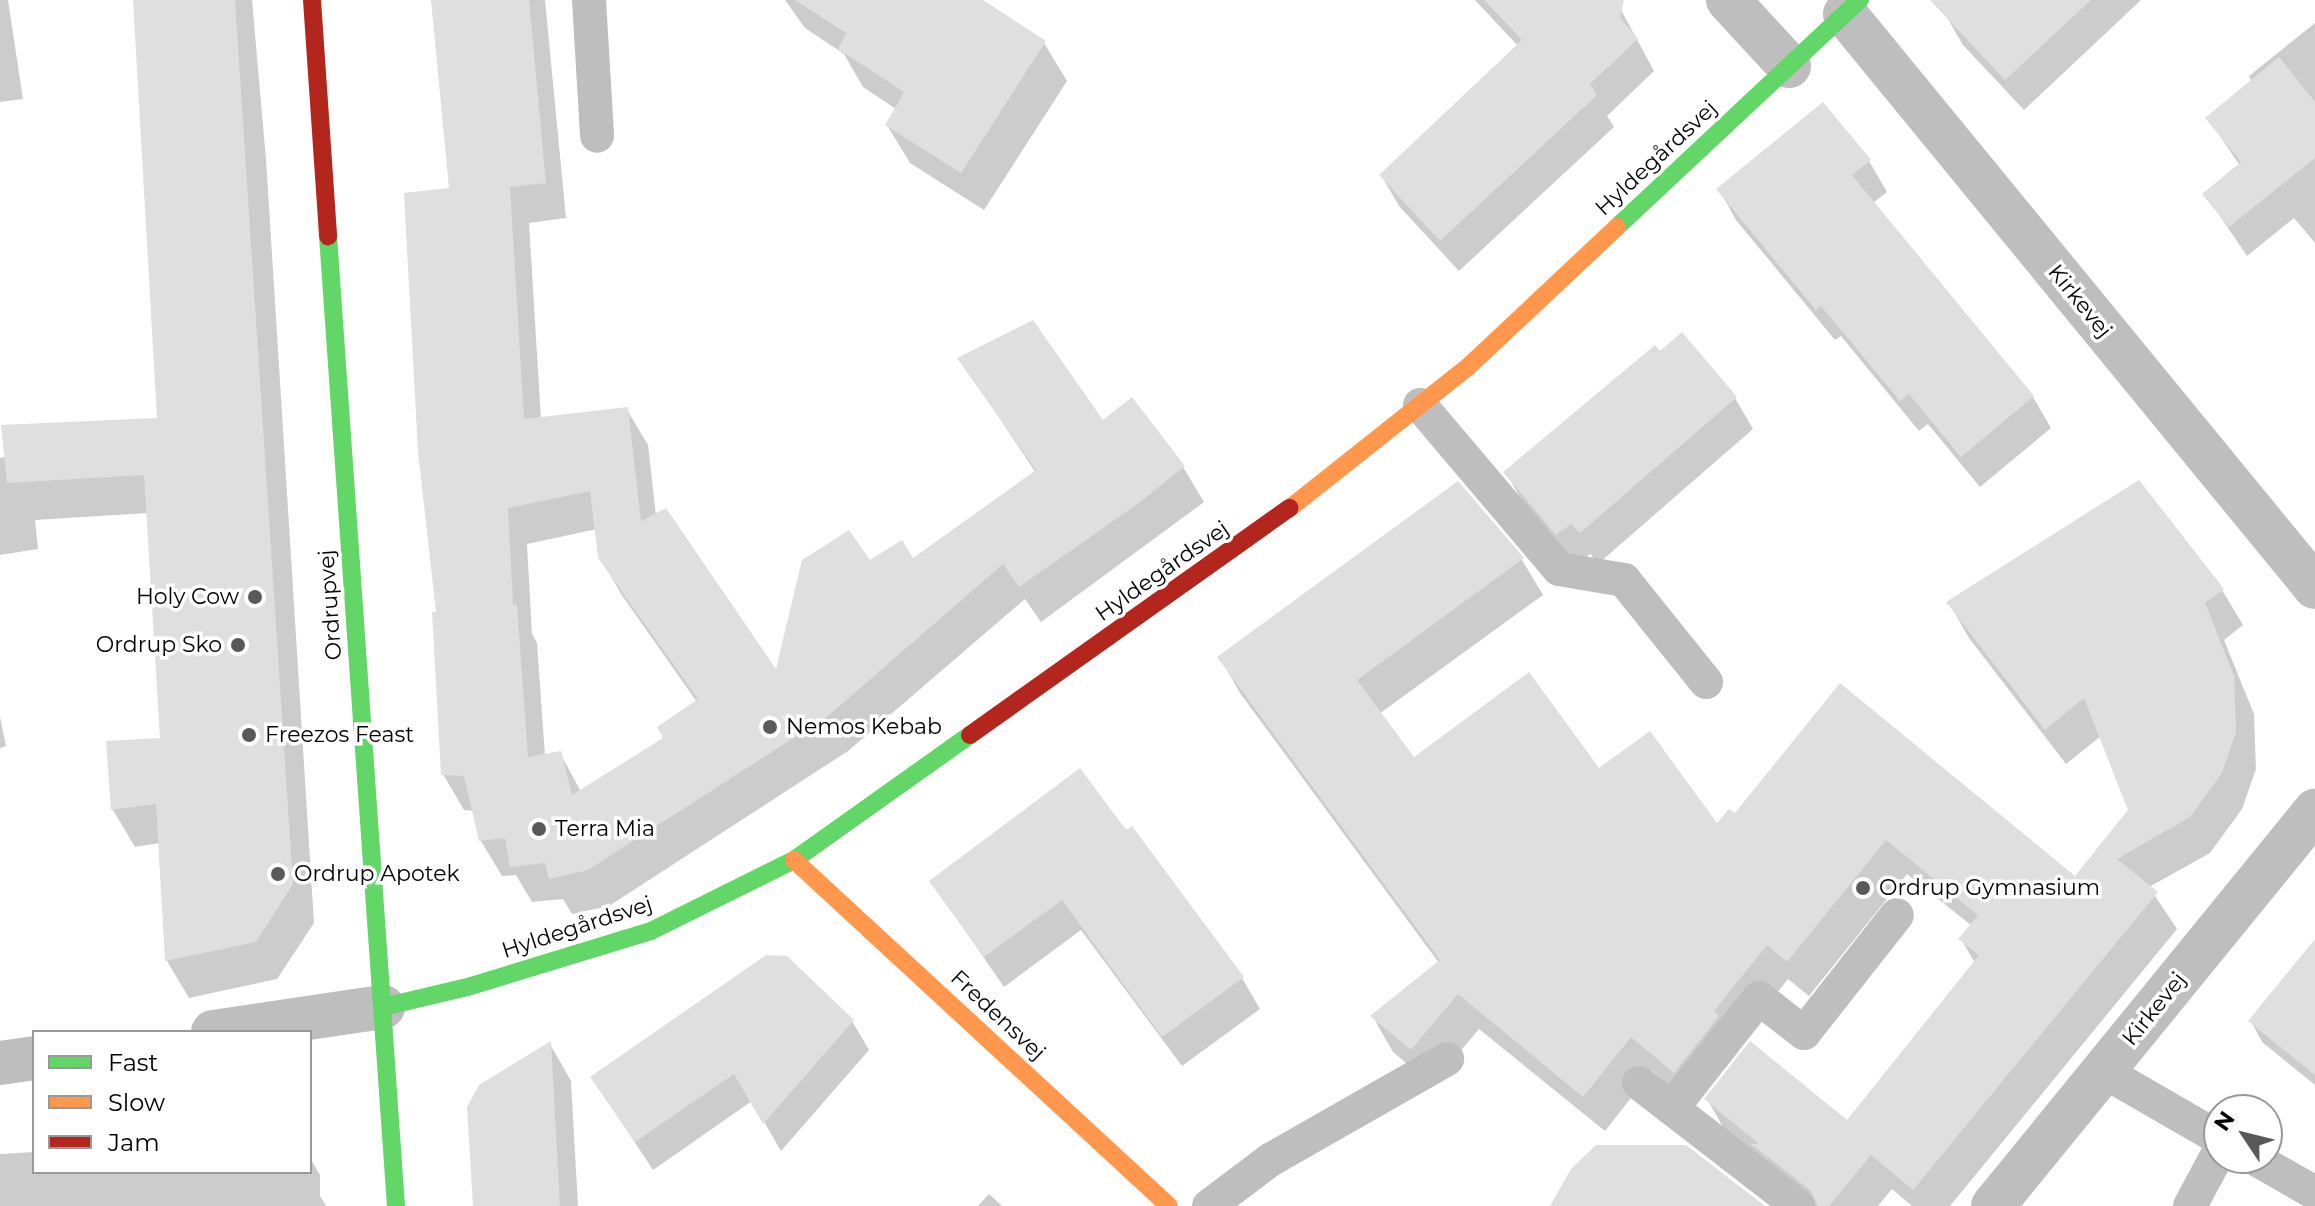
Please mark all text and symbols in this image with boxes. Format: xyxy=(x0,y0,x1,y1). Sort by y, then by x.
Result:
street label: Hyldegårdsvej xyxy=(1590,95,1722,221)
street label: Kirkevej xyxy=(2042,259,2118,343)
street label: Hyldegårdsvej xyxy=(1090,515,1234,627)
street label: Ordrupvej xyxy=(313,549,347,661)
place label: Holy Cow xyxy=(136,584,239,610)
marker: Holy Cow xyxy=(246,588,264,606)
place label: Ordrup Sko xyxy=(96,632,222,658)
marker: Ordrup Sko xyxy=(229,636,247,654)
place label: Nemos Kebab xyxy=(786,714,942,740)
marker: Nemos Kebab xyxy=(761,718,779,736)
place label: Freezos Feast xyxy=(265,722,414,748)
marker: Freezos Feast xyxy=(240,726,258,744)
place label: Terra Mia xyxy=(555,816,655,842)
marker: Terra Mia xyxy=(530,820,548,838)
place label: Ordrup Apotek xyxy=(294,861,460,887)
marker: Ordrup Apotek xyxy=(269,865,287,883)
place label: Ordrup Gymnasium xyxy=(1879,875,2100,901)
marker: Ordrup Gymnasium xyxy=(1854,879,1872,897)
street label: Hyldegårdsvej xyxy=(498,890,656,964)
street label: Fredensvej xyxy=(945,964,1051,1066)
street label: Kirkevej xyxy=(2116,967,2192,1051)
legend xyxy=(32,1030,312,1174)
text: Fast xyxy=(108,1048,158,1077)
text: Slow xyxy=(108,1088,165,1117)
north arrow xyxy=(2203,1094,2283,1174)
text: N xyxy=(2208,1106,2241,1136)
text: Jam xyxy=(108,1128,160,1157)

